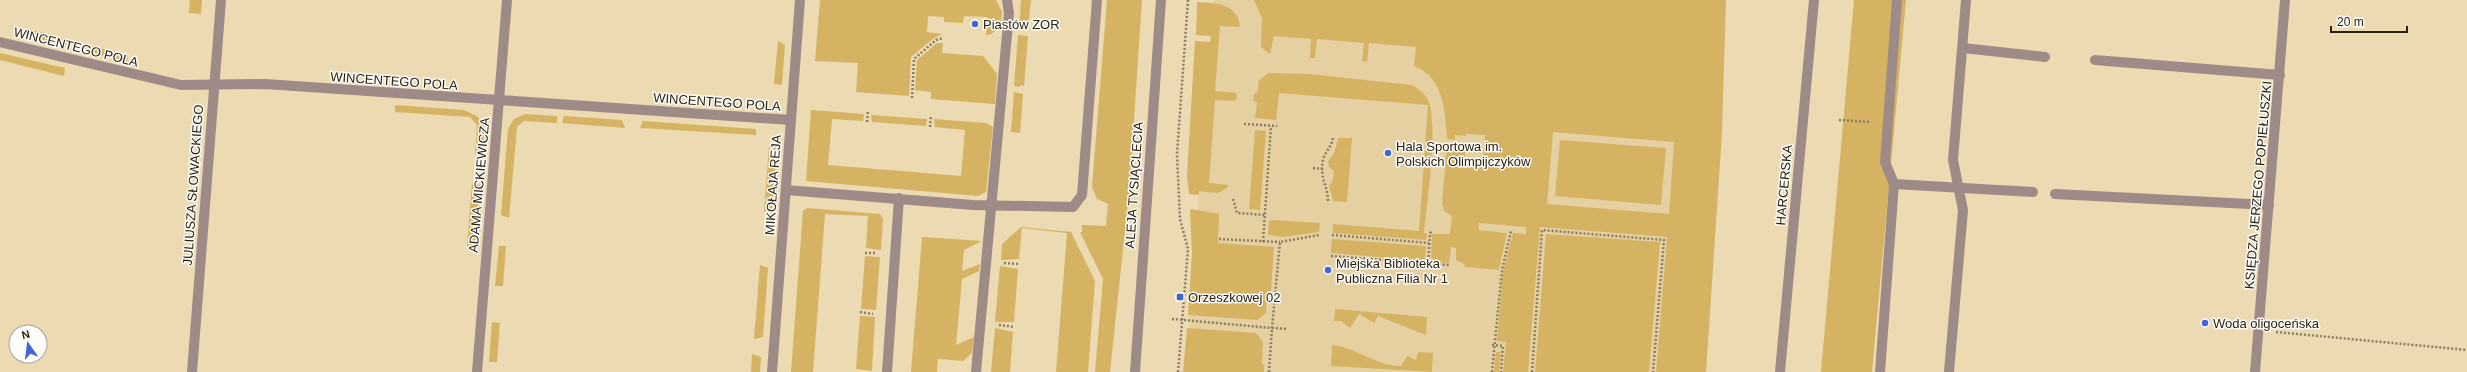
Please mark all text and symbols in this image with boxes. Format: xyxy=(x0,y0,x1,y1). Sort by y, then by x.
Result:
scale bar xyxy=(2331,8,2407,34)
text: 20 m xyxy=(2337,15,2364,29)
place label: Piastów ZOR xyxy=(983,17,1060,32)
marker: Piastów ZOR xyxy=(970,19,980,29)
street label: WINCENTEGO POLA xyxy=(12,24,140,70)
street label: WINCENTEGO POLA xyxy=(330,69,459,93)
street label: KSIĘDZA JERZEGO POPIEŁUSZKI xyxy=(2241,80,2275,290)
street label: WINCENTEGO POLA xyxy=(653,90,782,114)
street label: JULIUSZA SŁOWACKIEGO xyxy=(180,104,206,266)
street label: ADAMA MICKIEWICZA xyxy=(466,116,492,253)
street label: ALEJA TYSIĄCLECIA xyxy=(1122,121,1146,249)
street label: MIKOŁAJA REJA xyxy=(762,134,784,236)
place label: Hala Sportowa im. Polskich Olimpijczyków xyxy=(1396,139,1531,169)
street label: HARCERSKA xyxy=(1773,144,1795,226)
marker: Hala Sportowa im. Polskich Olimpijczyków xyxy=(1383,148,1393,158)
place label: Miejska Biblioteka Publiczna Filia Nr 1 xyxy=(1336,256,1448,286)
marker: Miejska Biblioteka Publiczna Filia Nr 1 xyxy=(1323,265,1333,275)
place label: Orzeszkowej 02 xyxy=(1188,290,1280,305)
marker: Orzeszkowej 02 xyxy=(1175,292,1185,302)
place label: Woda oligoceńska xyxy=(2213,316,2320,331)
marker: Woda oligoceńska xyxy=(2200,318,2210,328)
north arrow xyxy=(8,324,48,364)
text: N xyxy=(20,328,31,341)

